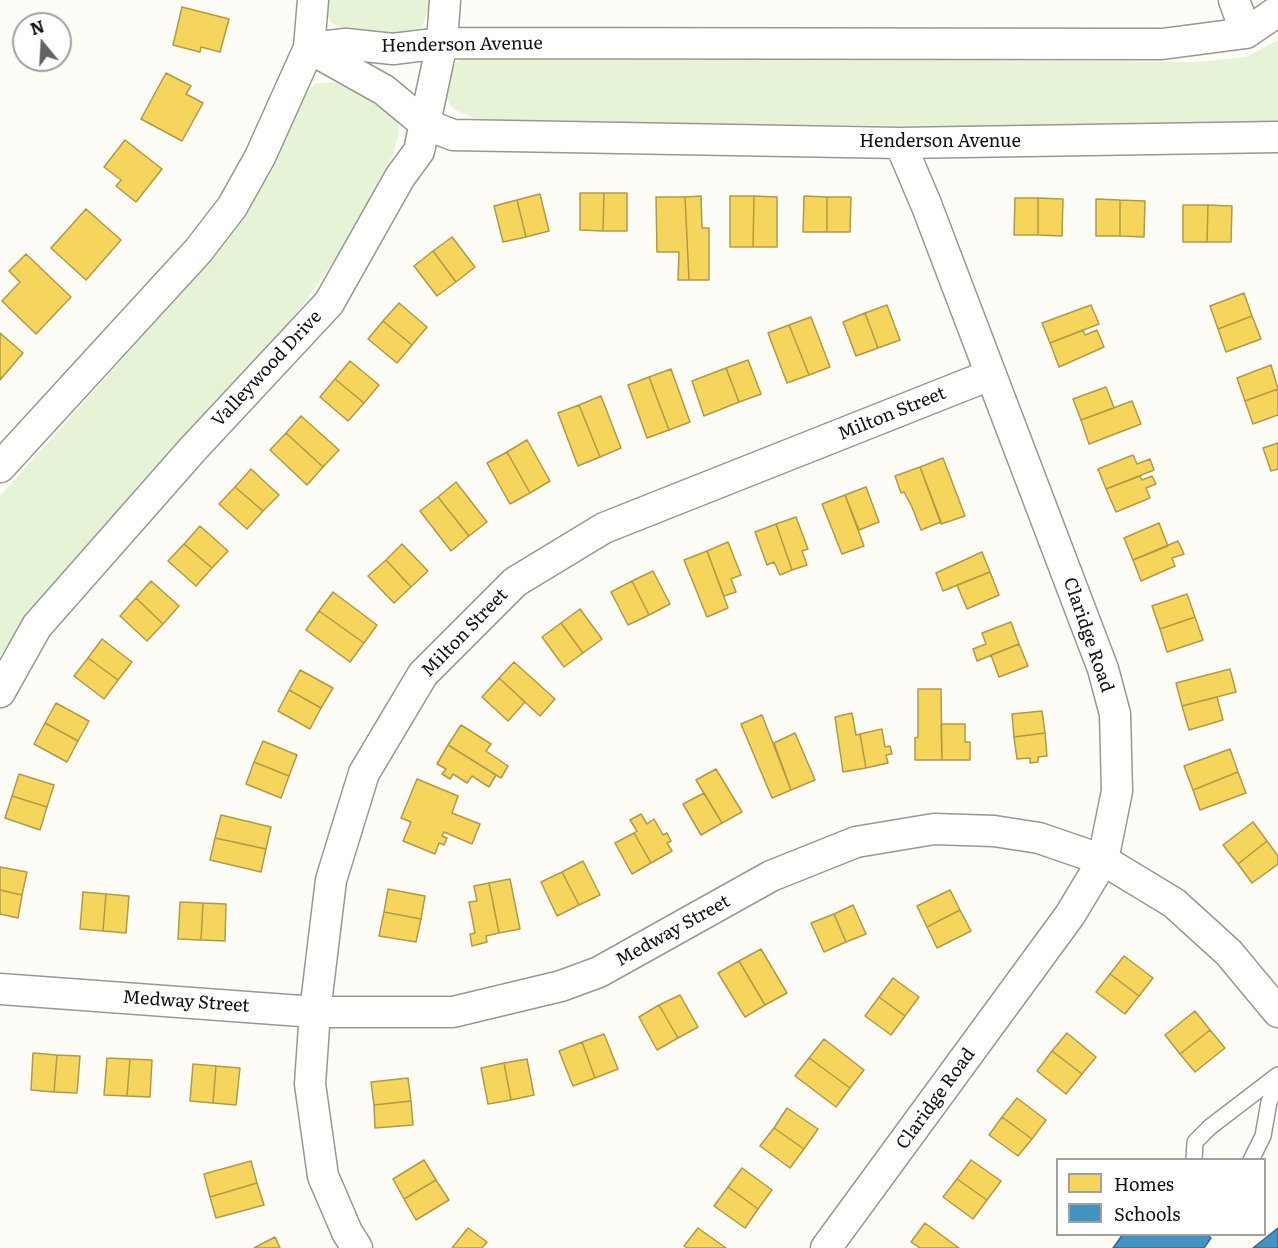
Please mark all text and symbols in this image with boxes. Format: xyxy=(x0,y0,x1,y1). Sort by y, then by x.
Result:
north arrow xyxy=(12,12,72,72)
text: N xyxy=(27,13,47,40)
street label: Henderson Avenue xyxy=(381,33,543,57)
street label: Henderson Avenue xyxy=(859,131,1021,153)
street label: Valleywood Drive xyxy=(208,306,326,432)
street label: Milton Street xyxy=(835,383,949,445)
street label: Claridge Road xyxy=(1058,575,1118,695)
street label: Milton Street xyxy=(418,584,512,682)
street label: Medway Street xyxy=(612,891,734,971)
street label: Medway Street xyxy=(122,987,250,1017)
street label: Claridge Road xyxy=(892,1044,980,1154)
legend xyxy=(1056,1158,1266,1236)
text: Homes xyxy=(1114,1170,1174,1197)
text: Schools xyxy=(1114,1200,1180,1227)

